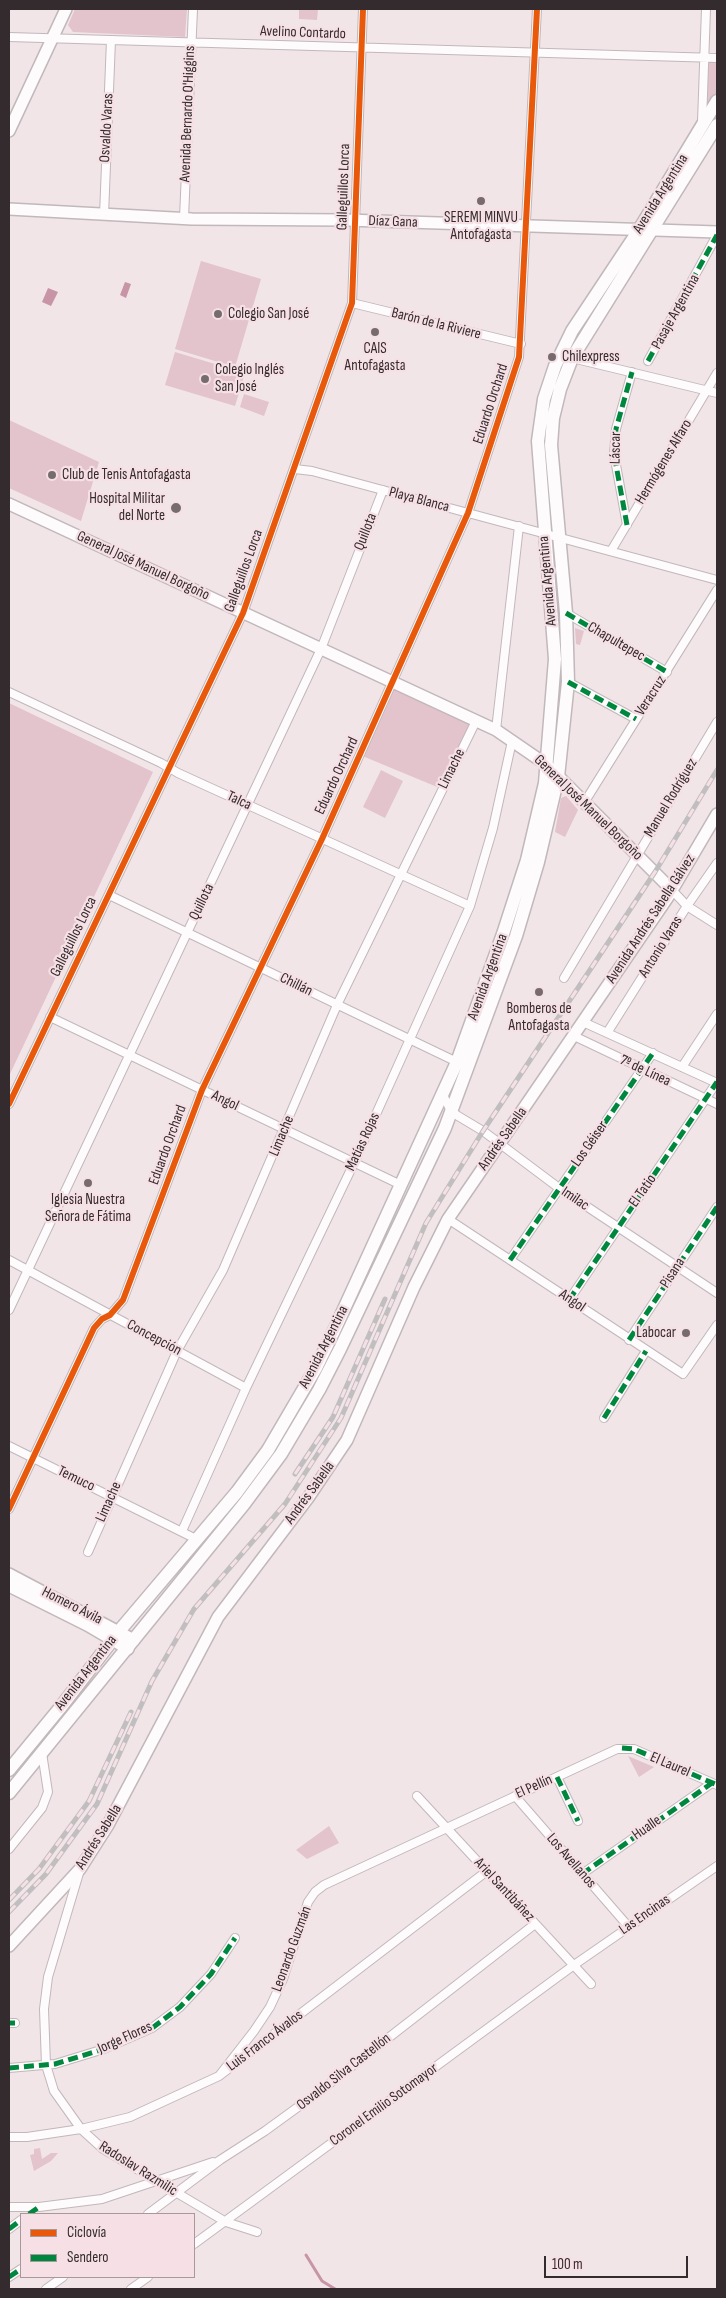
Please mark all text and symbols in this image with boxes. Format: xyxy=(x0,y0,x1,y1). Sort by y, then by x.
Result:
street label: Avelino Contardo xyxy=(260,23,346,43)
street label: Avenida Bernardo O'Higgins xyxy=(177,46,199,182)
street label: Osvaldo Varas xyxy=(96,93,118,163)
street label: Galleguillos Lorca xyxy=(333,143,355,231)
street label: Avenida Argentina xyxy=(629,151,693,237)
marker: SEREMI MINVU Antofagasta xyxy=(475,195,487,207)
place label: SEREMI MINVU Antofagasta xyxy=(444,209,518,244)
street label: Díaz Gana xyxy=(368,212,418,232)
street label: Pasaje Argentina xyxy=(648,271,704,353)
street label: Barón de la Riviere xyxy=(389,304,483,344)
place label: Colegio San José xyxy=(228,305,309,323)
marker: Colegio San José xyxy=(212,308,224,320)
marker: CAIS Antofagasta xyxy=(369,326,381,338)
place label: CAIS Antofagasta xyxy=(344,340,406,375)
place label: Chilexpress xyxy=(562,348,620,366)
marker: Chilexpress xyxy=(546,351,558,363)
place label: Colegio Inglés San José xyxy=(215,361,284,396)
street label: Eduardo Orchard xyxy=(470,362,512,446)
marker: Colegio Inglés San José xyxy=(199,373,211,385)
street label: Hermógenes Alfaro xyxy=(632,416,696,508)
street label: Láscar xyxy=(607,432,625,464)
place label: Club de Tenis Antofagasta xyxy=(62,466,191,484)
marker: Club de Tenis Antofagasta xyxy=(46,469,58,481)
street label: Playa Blanca xyxy=(387,483,451,517)
place label: Hospital Militar del Norte xyxy=(89,490,165,525)
marker: Hospital Militar del Norte xyxy=(169,501,183,515)
street label: Quillota xyxy=(351,511,381,553)
street label: General José Manuel Borgoño xyxy=(74,527,212,605)
street label: Galleguillos Lorca xyxy=(221,527,267,615)
street label: Avenida Argentina xyxy=(535,535,561,627)
street label: Chapultepec xyxy=(584,618,648,666)
street label: Veracruz xyxy=(631,673,671,719)
street label: Eduardo Orchard xyxy=(311,734,363,818)
street label: Limache xyxy=(435,746,469,792)
street label: General José Manuel Borgoño xyxy=(530,751,646,865)
street label: Manuel Rodríguez xyxy=(640,755,702,841)
street label: Talca xyxy=(224,788,254,814)
street label: Avenida Andrés Sabella Gálvez xyxy=(603,851,699,987)
street label: Quillota xyxy=(185,881,219,923)
street label: Galleguillos Lorca xyxy=(47,894,101,980)
street label: Antonio Varas xyxy=(635,913,687,981)
street label: Avenida Argentina xyxy=(464,932,512,1022)
street label: Chillán xyxy=(277,969,315,1001)
marker: Bomberos de Antofagasta xyxy=(533,986,545,998)
place label: Bomberos de Antofagasta xyxy=(506,1000,572,1035)
street label: 7º de Línea xyxy=(617,1051,673,1091)
street label: Angol xyxy=(208,1087,242,1115)
street label: Eduardo Orchard xyxy=(145,1103,191,1187)
street label: Andrés Sabella xyxy=(475,1104,531,1174)
street label: Matías Rojas xyxy=(342,1110,384,1174)
street label: Limache xyxy=(265,1113,299,1159)
street label: Los Géiser xyxy=(568,1118,612,1170)
street label: El Tatio xyxy=(625,1171,661,1211)
marker: Iglesia Nuestra Señora de Fátima xyxy=(82,1177,94,1189)
street label: Imilac xyxy=(558,1183,592,1215)
place label: Iglesia Nuestra Señora de Fátima xyxy=(45,1191,131,1226)
street label: Pisana xyxy=(657,1255,689,1291)
street label: Angol xyxy=(555,1286,589,1316)
street label: Avenida Argentina xyxy=(296,1303,352,1391)
street label: Concepción xyxy=(124,1316,184,1360)
place label: Labocar xyxy=(636,1324,676,1342)
marker: Labocar xyxy=(680,1327,692,1339)
street label: Andrés Sabella xyxy=(281,1458,339,1528)
street label: Temuco xyxy=(54,1462,98,1496)
street label: Limache xyxy=(92,1479,126,1525)
street label: Homero Ávila xyxy=(39,1583,105,1629)
street label: Avenida Argentina xyxy=(51,1632,121,1714)
street label: El Laurel xyxy=(647,1749,693,1781)
street label: El Pellín xyxy=(513,1771,555,1803)
street label: Andrés Sabella xyxy=(72,1801,126,1873)
street label: Hualle xyxy=(629,1812,665,1844)
street label: Los Avellanos xyxy=(542,1830,600,1892)
street label: Ariel Santibáñez xyxy=(470,1854,538,1926)
street label: Las Encinas xyxy=(616,1891,674,1939)
street label: Leonardo Guzmán xyxy=(268,1904,316,1994)
street label: Luis Franco Ávalos xyxy=(223,2006,307,2076)
street label: Jorge Flores xyxy=(95,2018,155,2058)
street label: Osvaldo Silva Castellón xyxy=(293,2030,395,2114)
street label: Coronel Emilio Sotomayor xyxy=(326,2060,442,2150)
street label: Radoslav Razmilic xyxy=(95,2138,181,2200)
legend xyxy=(20,2213,195,2278)
text: Ciclovía xyxy=(67,2223,106,2242)
scale bar xyxy=(546,2246,690,2278)
text: Sendero xyxy=(67,2248,108,2267)
text: 100 m xyxy=(552,2255,583,2274)

